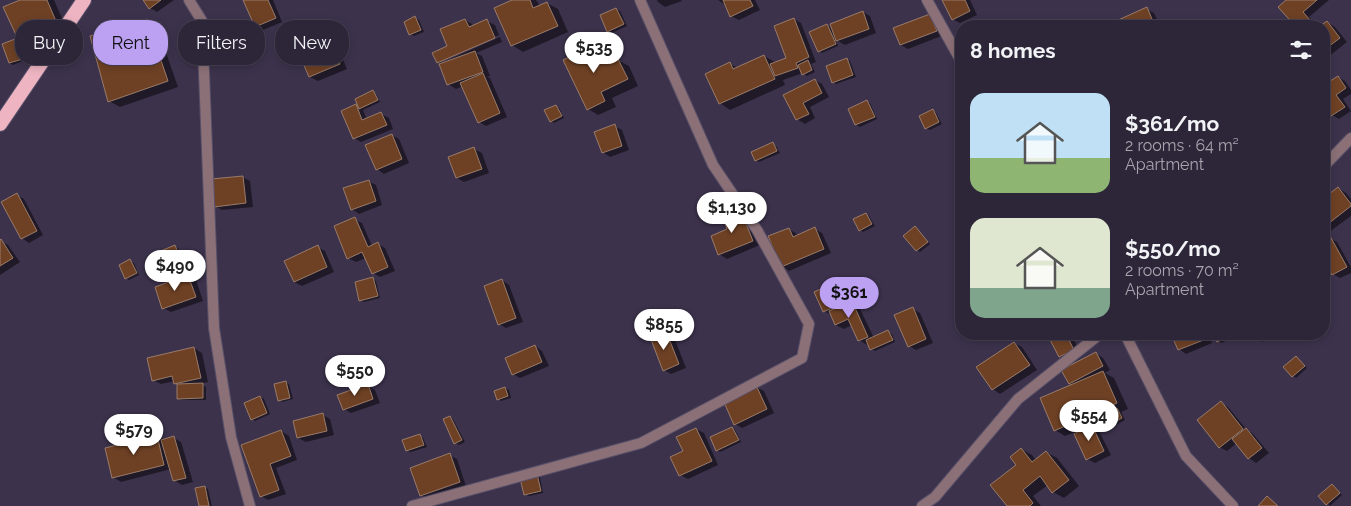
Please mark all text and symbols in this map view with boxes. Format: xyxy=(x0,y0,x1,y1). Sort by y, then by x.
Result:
chip: Buy xyxy=(15,20,83,65)
chip: Rent xyxy=(93,20,168,65)
chip: Filters xyxy=(178,20,265,65)
chip: New xyxy=(275,20,349,65)
pin: $535 xyxy=(564,32,624,74)
icon: filters xyxy=(1287,36,1315,64)
text: $535 xyxy=(576,38,612,57)
text: 8 homes xyxy=(970,38,1056,63)
text: $361/mo xyxy=(1125,111,1219,136)
icon: home xyxy=(1010,113,1070,173)
text: 2 rooms · 64 m² xyxy=(1125,136,1239,155)
text: Apartment xyxy=(1125,155,1204,174)
pin: $1,130 xyxy=(691,192,773,234)
text: $1,130 xyxy=(708,198,756,217)
text: $550/mo xyxy=(1125,236,1221,261)
icon: home xyxy=(1010,238,1070,298)
pin: $490 xyxy=(145,250,205,292)
text: $490 xyxy=(156,256,194,275)
text: 2 rooms · 70 m² xyxy=(1125,261,1239,280)
pin: $361 xyxy=(819,276,879,319)
text: Apartment xyxy=(1125,280,1204,299)
text: $361 xyxy=(831,283,867,302)
pin: $855 xyxy=(634,308,694,351)
text: $855 xyxy=(645,315,683,334)
pin: $550 xyxy=(325,354,385,397)
text: $550 xyxy=(336,361,374,380)
pin: $554 xyxy=(1059,400,1119,442)
text: $554 xyxy=(1070,406,1108,425)
pin: $579 xyxy=(104,414,164,456)
text: $579 xyxy=(115,420,153,439)

